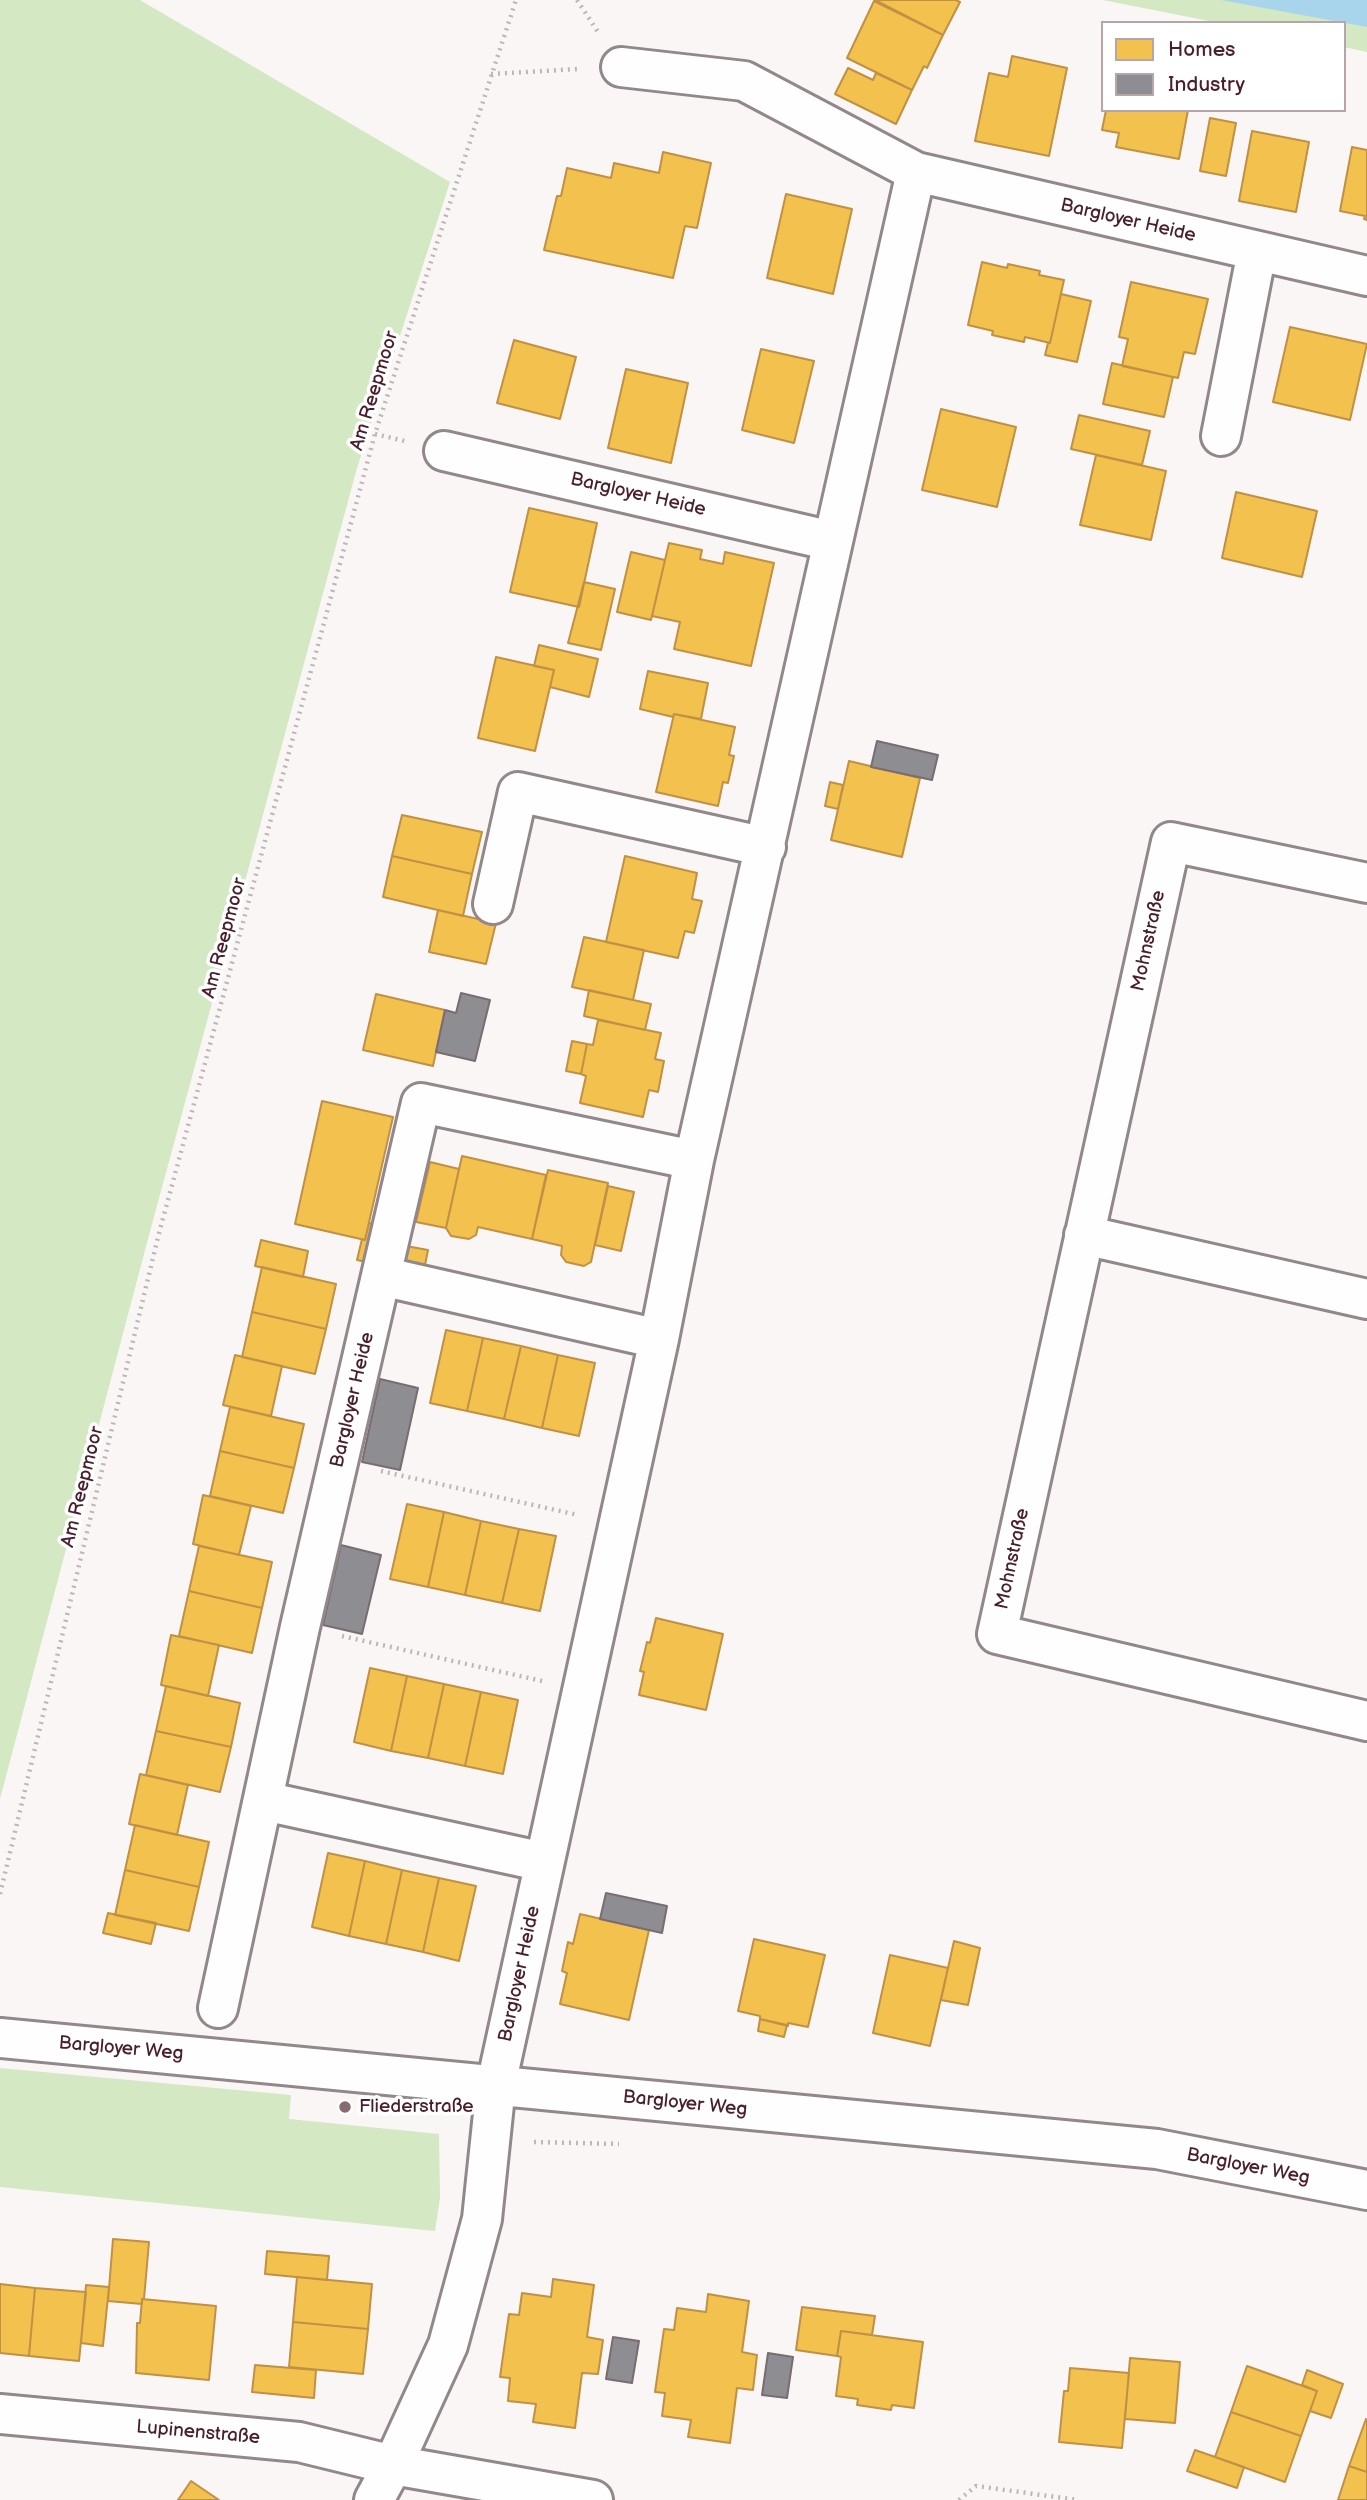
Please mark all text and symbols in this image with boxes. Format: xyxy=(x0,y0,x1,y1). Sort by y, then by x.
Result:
legend xyxy=(1101,21,1346,112)
text: Homes xyxy=(1168,37,1236,62)
text: Industry xyxy=(1168,72,1245,97)
street label: Bargloyer Heide xyxy=(1058,194,1198,248)
street label: Am Reepmoor xyxy=(346,329,404,453)
street label: Bargloyer Heide xyxy=(568,468,708,522)
street label: Am Reepmoor xyxy=(198,875,252,1001)
street label: Mohnstraße xyxy=(1127,888,1171,994)
street label: Bargloyer Heide xyxy=(326,1330,380,1470)
street label: Am Reepmoor xyxy=(57,1424,109,1550)
street label: Mohnstraße xyxy=(991,1506,1035,1612)
street label: Bargloyer Heide xyxy=(494,1904,546,2044)
street label: Bargloyer Weg xyxy=(58,2032,184,2066)
street label: Bargloyer Weg xyxy=(622,2086,748,2122)
place label: Fliederstraße xyxy=(359,2096,474,2118)
marker: Fliederstraße xyxy=(337,2099,353,2115)
street label: Bargloyer Weg xyxy=(1184,2144,1312,2190)
street label: Lupinenstraße xyxy=(135,2416,261,2450)

